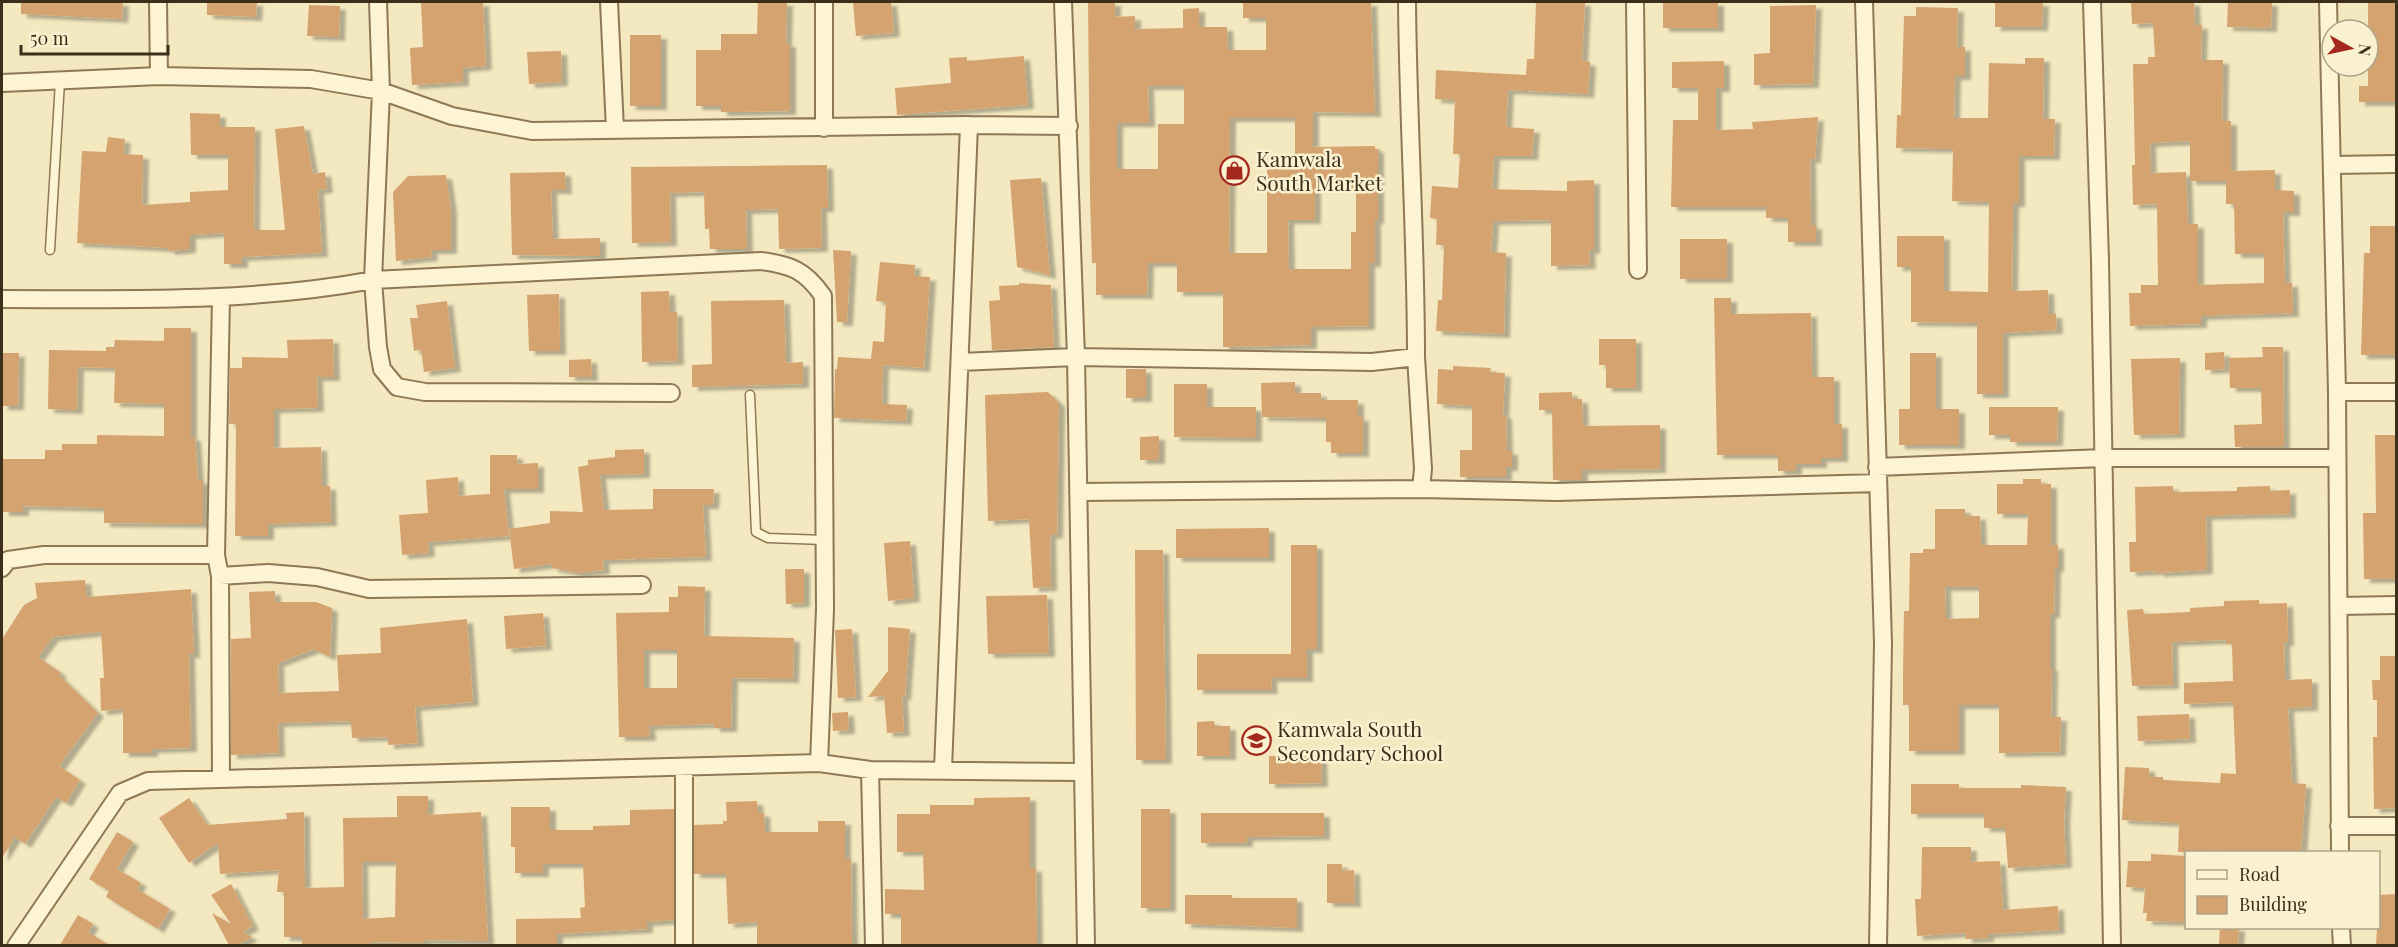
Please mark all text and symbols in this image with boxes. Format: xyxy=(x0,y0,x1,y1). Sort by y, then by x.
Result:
scale bar xyxy=(21,18,168,56)
north arrow xyxy=(2320,18,2380,78)
text: 50 m xyxy=(30,26,69,50)
text: N xyxy=(2354,43,2377,58)
place label: Kamwala South Market xyxy=(1256,144,1383,196)
shop icon: Kamwala South Market xyxy=(1219,154,1251,186)
place label: Kamwala South Secondary School xyxy=(1277,714,1443,766)
school or university icon: Kamwala South Secondary School xyxy=(1240,724,1272,756)
legend xyxy=(2185,851,2380,929)
text: Road xyxy=(2239,862,2280,886)
text: Building xyxy=(2239,892,2307,916)

